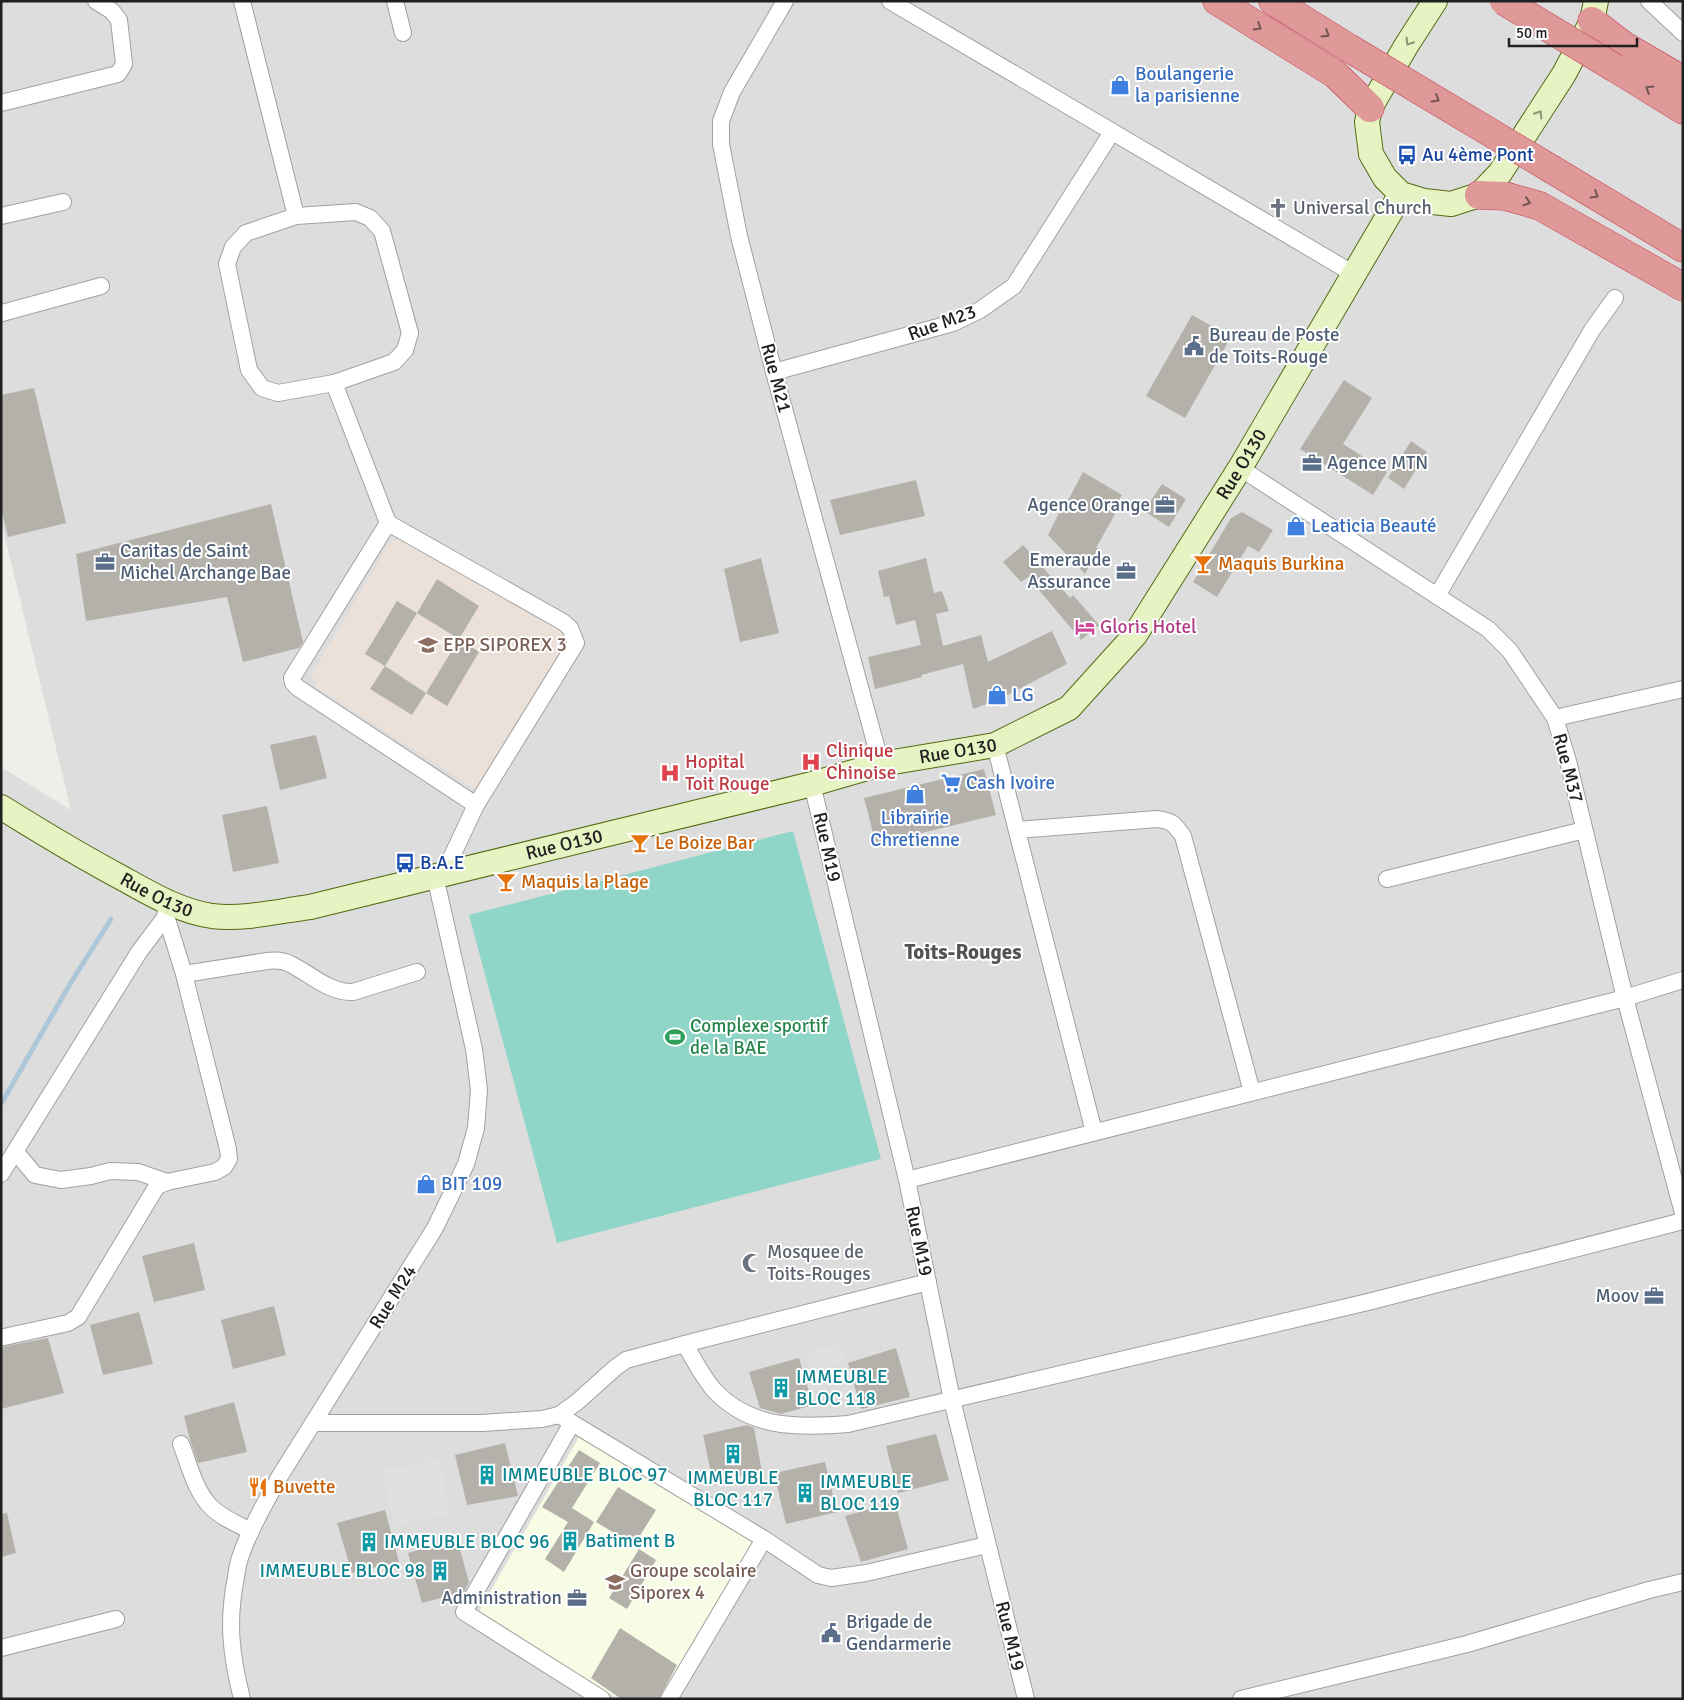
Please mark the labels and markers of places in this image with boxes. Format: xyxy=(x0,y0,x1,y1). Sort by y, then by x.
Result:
place label: Boulangerie la parisienne xyxy=(1135,62,1240,108)
shop icon: Boulangerie la parisienne xyxy=(1109,74,1131,96)
place label: Au 4ème Pont xyxy=(1422,143,1534,167)
bus stop icon: Au 4ème Pont xyxy=(1396,144,1418,166)
place label: Universal Church xyxy=(1293,196,1432,220)
church icon: Universal Church xyxy=(1267,197,1289,219)
place label: Bureau de Poste de Toits-Rouge xyxy=(1209,323,1339,369)
public building icon: Bureau de Poste de Toits-Rouge xyxy=(1183,335,1205,357)
place label: Agence MTN xyxy=(1327,451,1428,475)
office icon: Agence MTN xyxy=(1301,452,1323,474)
place label: Agence Orange xyxy=(1027,493,1150,517)
office icon: Agence Orange xyxy=(1154,494,1176,516)
place label: Leaticia Beauté xyxy=(1311,514,1436,538)
shop icon: Leaticia Beauté xyxy=(1285,515,1307,537)
place label: Caritas de Saint Michel Archange Bae xyxy=(120,539,291,585)
place label: Emeraude Assurance xyxy=(1027,548,1111,594)
office icon: Caritas de Saint Michel Archange Bae xyxy=(94,551,116,573)
place label: Maquis Burkina xyxy=(1218,552,1344,576)
bar icon: Maquis Burkina xyxy=(1192,553,1214,575)
office icon: Emeraude Assurance xyxy=(1115,560,1137,582)
place label: Gloris Hotel xyxy=(1100,615,1197,639)
hotel icon: Gloris Hotel xyxy=(1074,616,1096,638)
place label: EPP SIPOREX 3 xyxy=(443,633,567,657)
school or university icon: EPP SIPOREX 3 xyxy=(417,634,439,656)
place label: LG xyxy=(1012,683,1034,707)
shop icon: LG xyxy=(986,684,1008,706)
place label: Clinique Chinoise xyxy=(826,739,896,785)
place label: Hopital Toit Rouge xyxy=(685,750,770,796)
hospital icon: Clinique Chinoise xyxy=(800,751,822,773)
hospital icon: Hopital Toit Rouge xyxy=(659,762,681,784)
place label: Cash Ivoire xyxy=(966,771,1055,795)
supermarket icon: Cash Ivoire xyxy=(940,772,962,794)
shop icon: Librairie Chretienne xyxy=(904,783,926,805)
place label: Librairie Chretienne xyxy=(870,806,960,852)
place label: Le Boize Bar xyxy=(655,831,755,855)
bar icon: Le Boize Bar xyxy=(629,832,651,854)
place label: B.A.E xyxy=(420,851,465,875)
bus stop icon: B.A.E xyxy=(394,852,416,874)
place label: Maquis la Plage xyxy=(521,870,649,894)
bar icon: Maquis la Plage xyxy=(495,871,517,893)
place label: Complexe sportif de la BAE xyxy=(690,1014,829,1060)
sports icon: Complexe sportif de la BAE xyxy=(664,1026,686,1048)
place label: BIT 109 xyxy=(441,1172,502,1196)
shop icon: BIT 109 xyxy=(415,1173,437,1195)
place label: Mosquee de Toits-Rouges xyxy=(767,1240,871,1286)
mosque icon: Mosquee de Toits-Rouges xyxy=(741,1252,763,1274)
place label: Moov xyxy=(1595,1284,1639,1308)
office icon: Moov xyxy=(1643,1285,1665,1307)
place label: IMMEUBLE BLOC 118 xyxy=(796,1365,888,1411)
building icon: IMMEUBLE BLOC 118 xyxy=(770,1377,792,1399)
building icon: IMMEUBLE BLOC 117 xyxy=(722,1443,744,1465)
place label: IMMEUBLE BLOC 97 xyxy=(502,1463,667,1487)
building icon: IMMEUBLE BLOC 97 xyxy=(476,1464,498,1486)
place label: IMMEUBLE BLOC 117 xyxy=(687,1466,779,1512)
place label: IMMEUBLE BLOC 119 xyxy=(820,1470,912,1516)
place label: Buvette xyxy=(273,1475,335,1499)
restaurant icon: Buvette xyxy=(247,1476,269,1498)
building icon: IMMEUBLE BLOC 119 xyxy=(794,1482,816,1504)
place label: Batiment B xyxy=(585,1529,675,1553)
place label: IMMEUBLE BLOC 96 xyxy=(384,1530,549,1554)
building icon: Batiment B xyxy=(559,1530,581,1552)
building icon: IMMEUBLE BLOC 96 xyxy=(358,1531,380,1553)
place label: IMMEUBLE BLOC 98 xyxy=(260,1559,425,1583)
place label: Groupe scolaire Siporex 4 xyxy=(630,1559,757,1605)
building icon: IMMEUBLE BLOC 98 xyxy=(429,1560,451,1582)
school or university icon: Groupe scolaire Siporex 4 xyxy=(604,1571,626,1593)
place label: Administration xyxy=(441,1586,562,1610)
office icon: Administration xyxy=(566,1587,588,1609)
place label: Brigade de Gendarmerie xyxy=(846,1610,951,1656)
public building icon: Brigade de Gendarmerie xyxy=(820,1622,842,1644)

